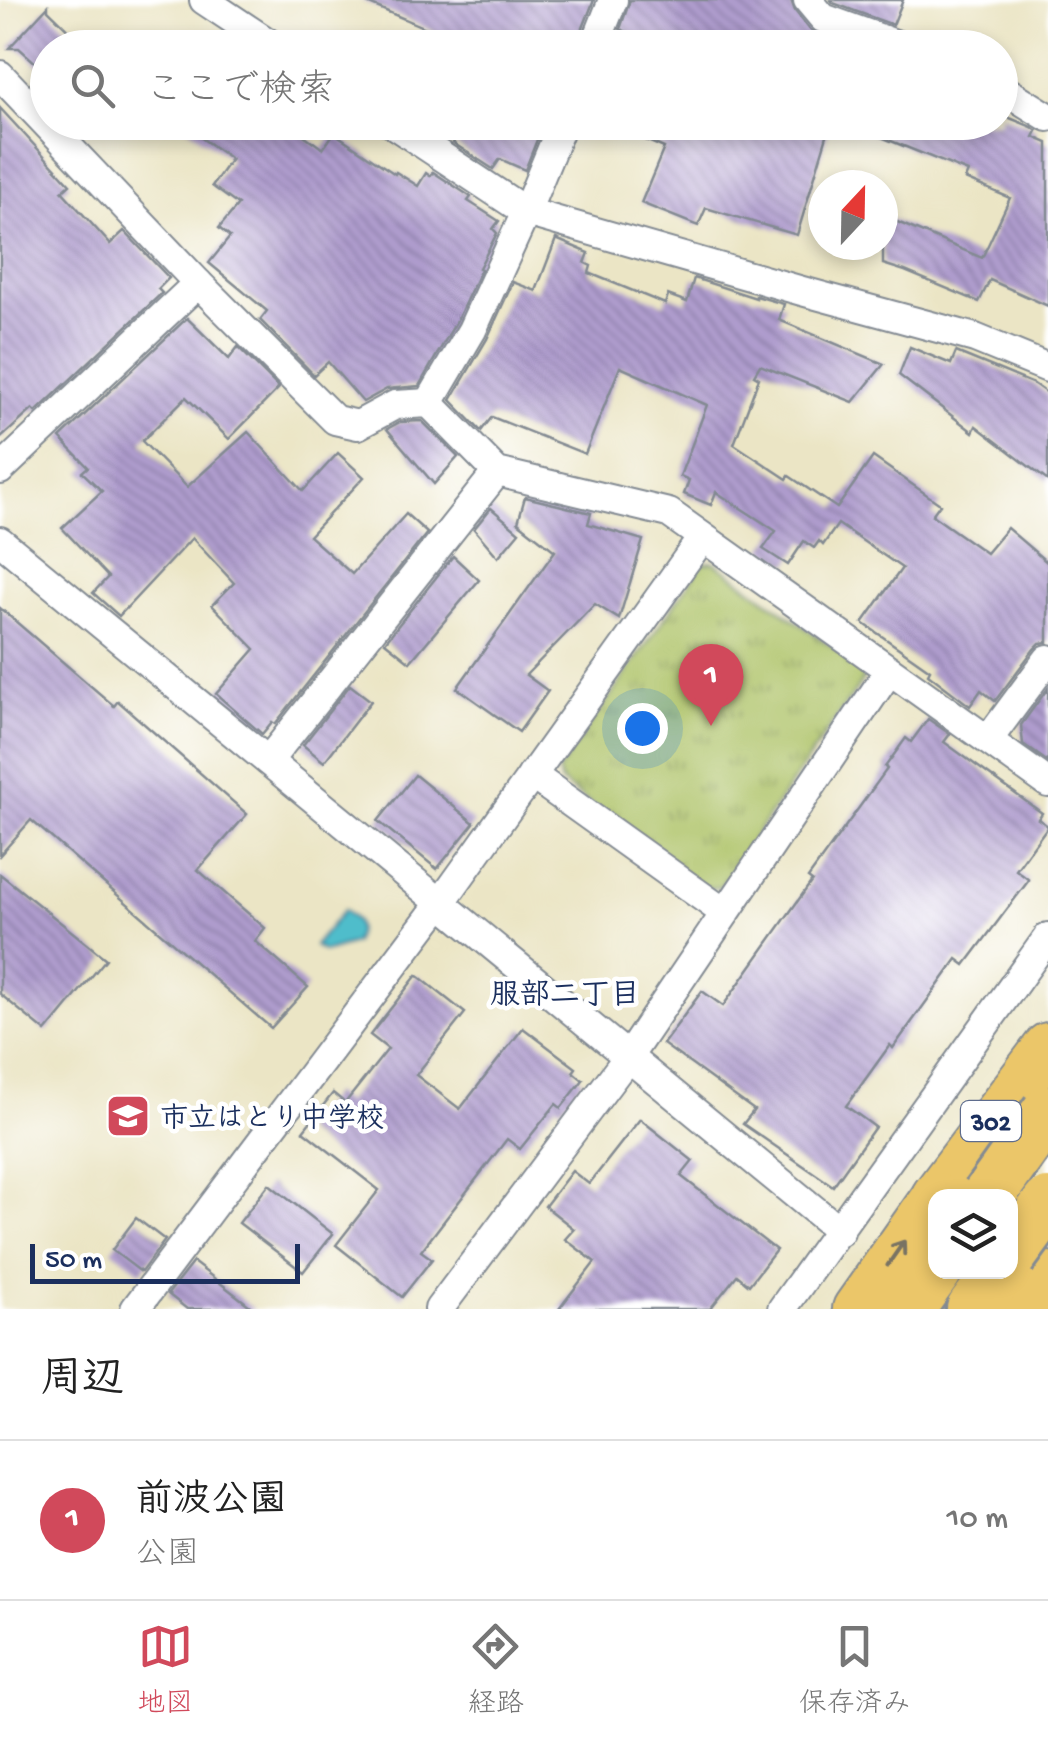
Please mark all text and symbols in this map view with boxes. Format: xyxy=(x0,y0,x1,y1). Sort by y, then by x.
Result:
search box xyxy=(30,30,1018,140)
icon: search xyxy=(65,58,120,113)
text: ここで検索 xyxy=(145,71,335,115)
north arrow xyxy=(808,170,898,260)
pin: 1 xyxy=(678,644,744,726)
your location xyxy=(617,703,668,754)
district label: 服部二丁目 xyxy=(490,979,640,1015)
school or university icon: 市立はとり中学校 xyxy=(105,1093,151,1139)
road number: 302 xyxy=(961,1101,1021,1141)
place label: 市立はとり中学校 xyxy=(160,1102,384,1137)
map controls xyxy=(928,1189,1018,1279)
button: layers xyxy=(928,1189,1018,1279)
scale bar xyxy=(30,1239,300,1284)
one-way arrow xyxy=(885,1240,906,1267)
text: 50 m xyxy=(45,1245,102,1278)
text: 周辺 xyxy=(40,1358,124,1407)
text: 前波公園 xyxy=(135,1481,287,1525)
text: 1 xyxy=(66,1501,79,1539)
text: 10 m xyxy=(947,1501,1008,1539)
text: 公園 xyxy=(135,1537,199,1575)
tab: 地図 xyxy=(137,1619,193,1722)
tab: 経路 xyxy=(468,1619,524,1722)
tab: 保存済み xyxy=(799,1619,911,1722)

